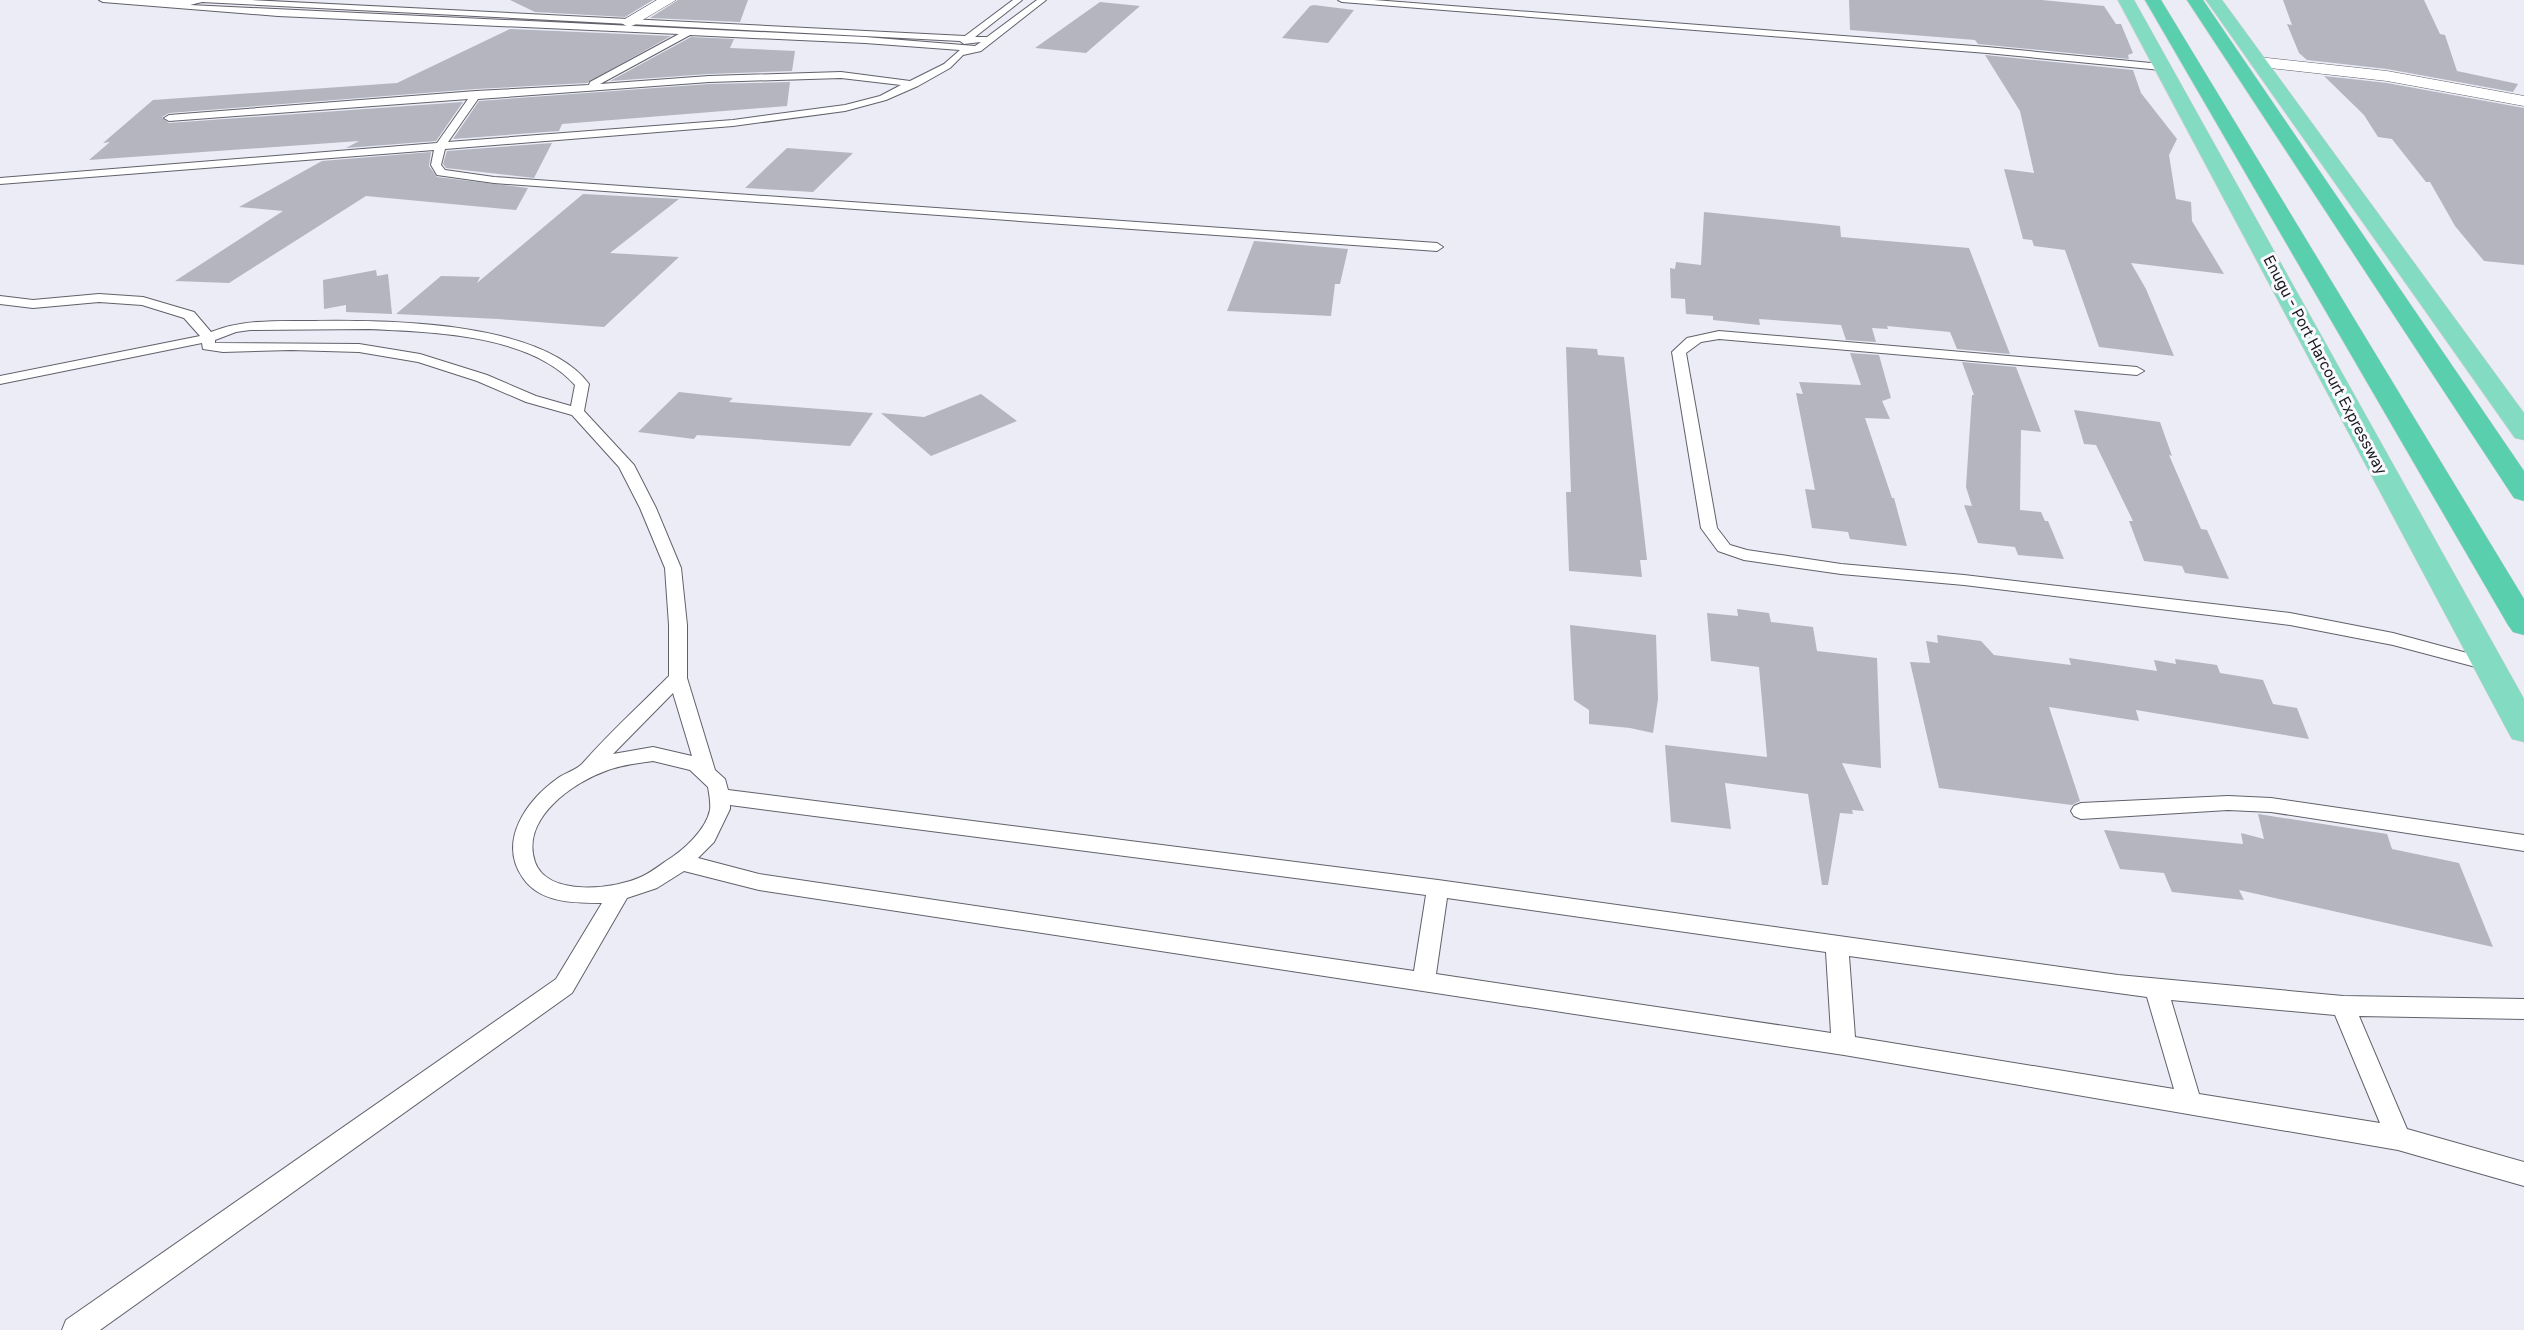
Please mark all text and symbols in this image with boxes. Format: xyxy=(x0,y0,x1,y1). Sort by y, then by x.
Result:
street label: Enugu - Port Harcourt Expressway xyxy=(2259,252,2392,478)

